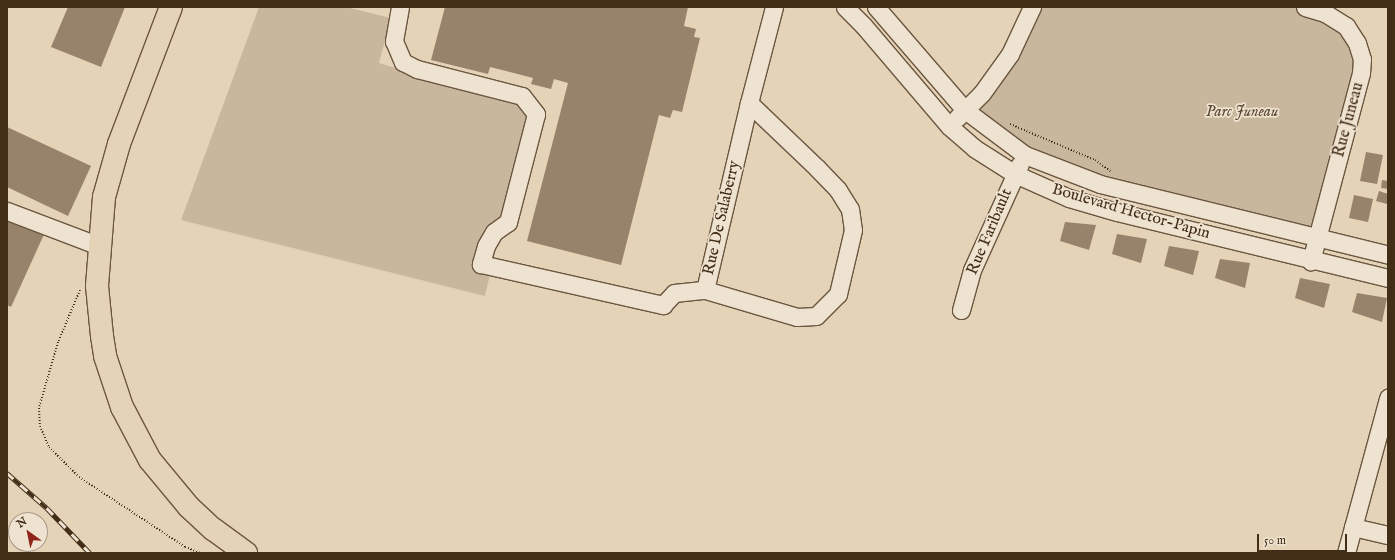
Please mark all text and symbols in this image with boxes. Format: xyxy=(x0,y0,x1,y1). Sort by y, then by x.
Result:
street label: Rue Juneau xyxy=(1330,80,1368,160)
park label: Parc Juneau xyxy=(1206,102,1278,122)
street label: Rue De Salaberry xyxy=(700,159,744,277)
street label: Boulevard Hector-Papin xyxy=(1050,180,1212,244)
street label: Rue Faribault xyxy=(963,186,1017,278)
north arrow xyxy=(8,512,48,552)
text: N xyxy=(14,514,30,531)
scale bar xyxy=(1259,526,1349,552)
text: 50 m xyxy=(1264,533,1286,548)

